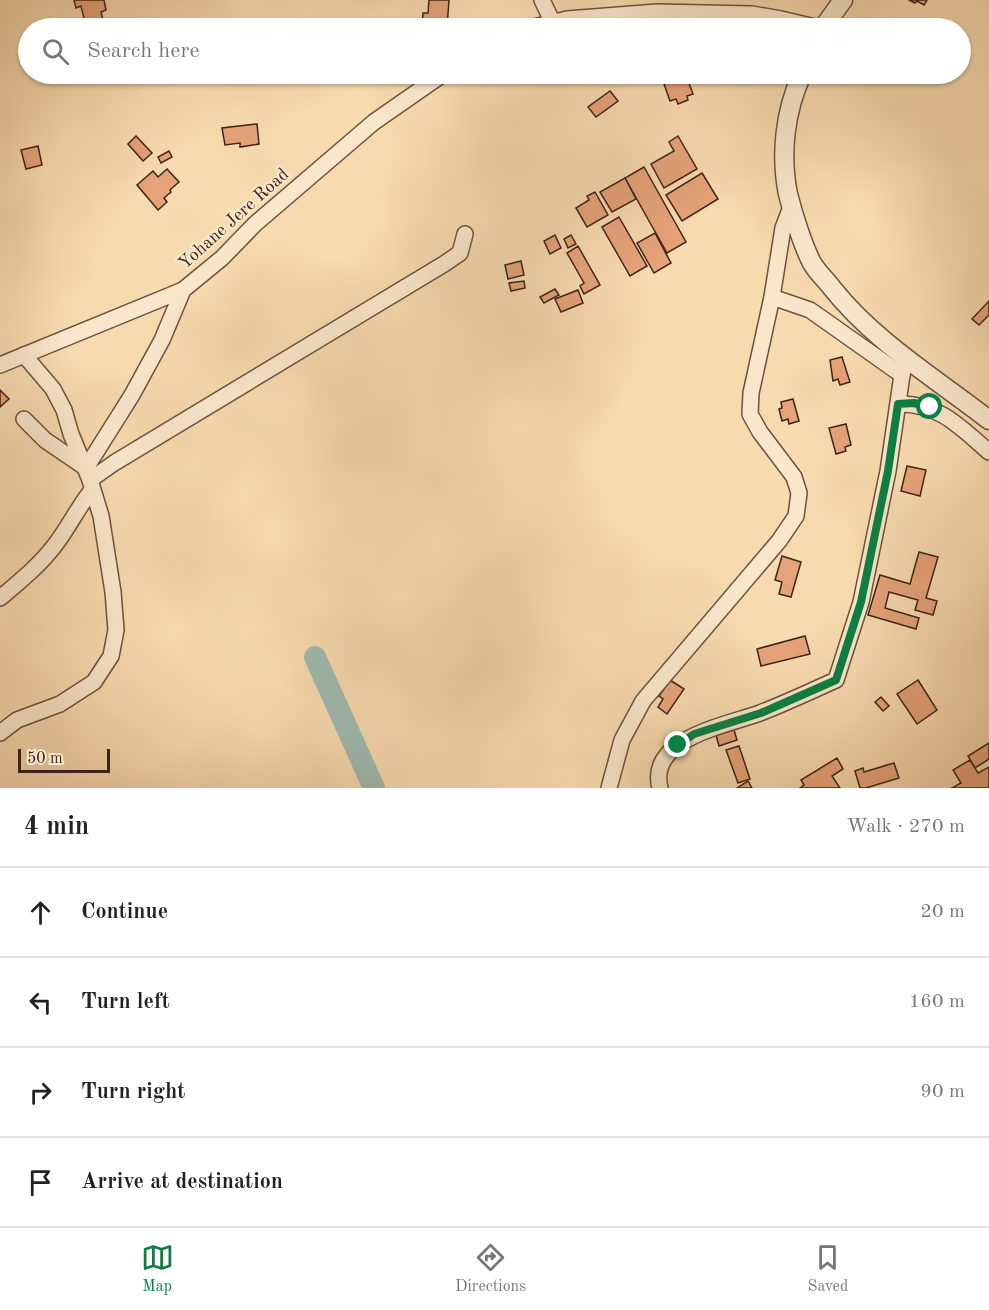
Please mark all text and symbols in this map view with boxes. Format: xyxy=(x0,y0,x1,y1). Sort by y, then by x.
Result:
search box xyxy=(18,18,971,84)
icon: search xyxy=(39,35,72,68)
text: Search here xyxy=(87,40,200,62)
street label: Yohane Jere Road xyxy=(175,165,293,273)
route start xyxy=(916,393,942,419)
route end xyxy=(664,731,690,757)
scale bar xyxy=(18,746,110,774)
text: 50 m xyxy=(27,751,63,767)
text: 4 min xyxy=(24,814,89,840)
text: Walk · 270 m xyxy=(846,817,965,837)
icon: ahead xyxy=(24,896,57,929)
text: Continue xyxy=(81,901,168,923)
text: 20 m xyxy=(920,902,965,922)
icon: left xyxy=(24,986,57,1019)
text: Turn left xyxy=(81,991,170,1013)
text: 160 m xyxy=(909,992,965,1012)
icon: right xyxy=(24,1076,57,1109)
text: Turn right xyxy=(81,1081,185,1103)
text: 90 m xyxy=(920,1082,965,1102)
icon: arrive xyxy=(24,1166,57,1199)
text: Arrive at destination xyxy=(81,1171,283,1193)
tab: Map xyxy=(141,1241,174,1297)
tab: Directions xyxy=(455,1241,526,1297)
tab: Saved xyxy=(808,1241,848,1297)

